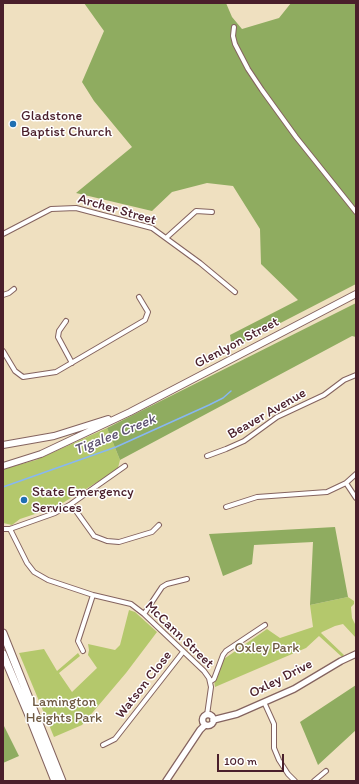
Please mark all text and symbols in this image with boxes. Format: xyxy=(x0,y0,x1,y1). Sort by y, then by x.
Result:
place label: Gladstone Baptist Church xyxy=(21,108,112,140)
marker: Gladstone Baptist Church xyxy=(8,119,18,129)
street label: Archer Street xyxy=(76,191,158,229)
street label: Glenlyon Street xyxy=(192,314,282,372)
street label: Beaver Avenue xyxy=(225,385,309,443)
water label: Tigalee Creek xyxy=(71,410,159,460)
place label: State Emergency Services xyxy=(32,484,134,516)
marker: State Emergency Services xyxy=(19,495,29,505)
street label: McCann Street xyxy=(141,598,217,672)
park label: Oxley Park xyxy=(235,640,299,656)
street label: Watson Close xyxy=(112,648,176,722)
street label: Oxley Drive xyxy=(246,656,316,702)
park label: Lamington Heights Park xyxy=(26,694,102,726)
scale bar xyxy=(219,746,286,772)
text: 100 m xyxy=(224,754,257,768)

